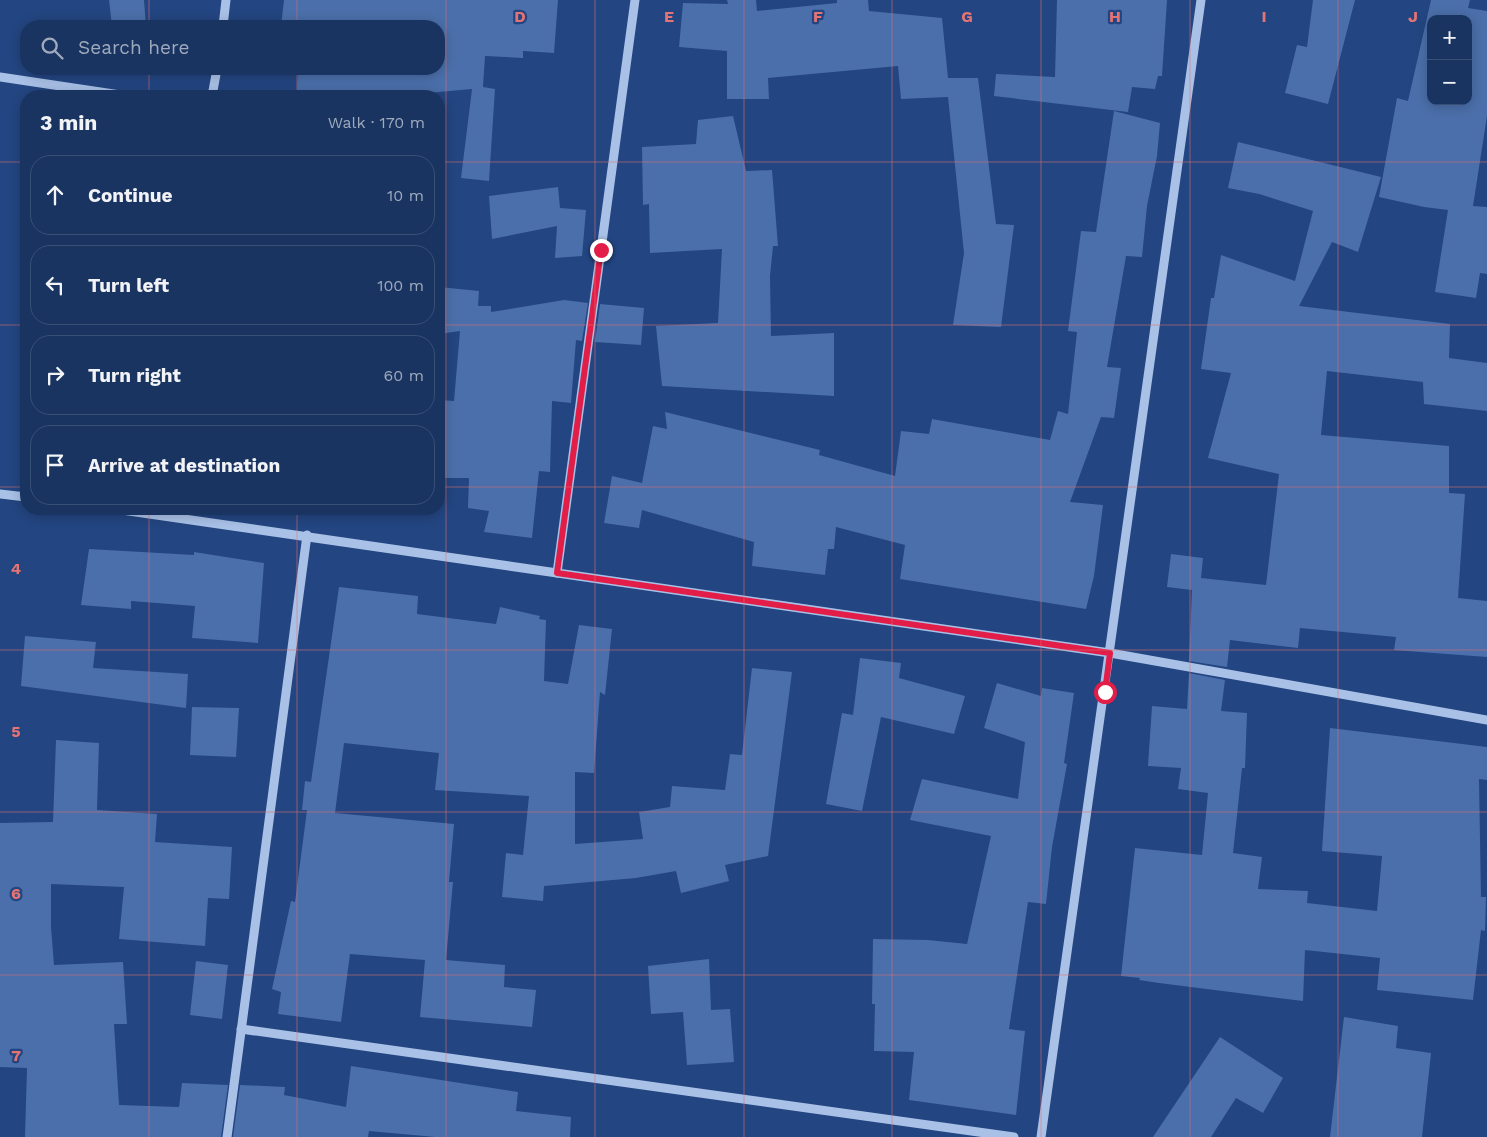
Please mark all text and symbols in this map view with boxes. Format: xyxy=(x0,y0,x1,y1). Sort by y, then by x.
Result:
text: D xyxy=(514,7,526,26)
text: E xyxy=(664,7,674,26)
text: F xyxy=(813,7,823,26)
text: G xyxy=(961,7,973,26)
text: H xyxy=(1109,7,1121,26)
text: I xyxy=(1261,7,1267,26)
text: J xyxy=(1408,7,1418,26)
map controls xyxy=(1427,15,1472,105)
button: + xyxy=(1427,15,1472,60)
search box xyxy=(20,20,445,75)
icon: search xyxy=(38,34,66,62)
text: Search here xyxy=(78,36,189,59)
button: − xyxy=(1427,60,1472,105)
text: 3 min xyxy=(40,110,97,135)
text: Walk · 170 m xyxy=(328,113,425,132)
icon: ahead xyxy=(41,181,69,209)
text: Continue xyxy=(88,184,172,207)
text: 10 m xyxy=(387,186,424,205)
route end xyxy=(590,239,613,262)
icon: left xyxy=(41,271,69,299)
text: Turn left xyxy=(88,274,169,297)
text: 100 m xyxy=(377,276,424,295)
icon: right xyxy=(41,361,69,389)
text: Turn right xyxy=(88,364,181,387)
text: 60 m xyxy=(384,366,424,385)
icon: arrive xyxy=(41,451,69,479)
text: Arrive at destination xyxy=(88,454,280,477)
text: 4 xyxy=(11,559,21,578)
route start xyxy=(1094,681,1117,704)
text: 5 xyxy=(11,722,21,741)
text: 6 xyxy=(11,884,21,903)
text: 7 xyxy=(11,1046,21,1065)

